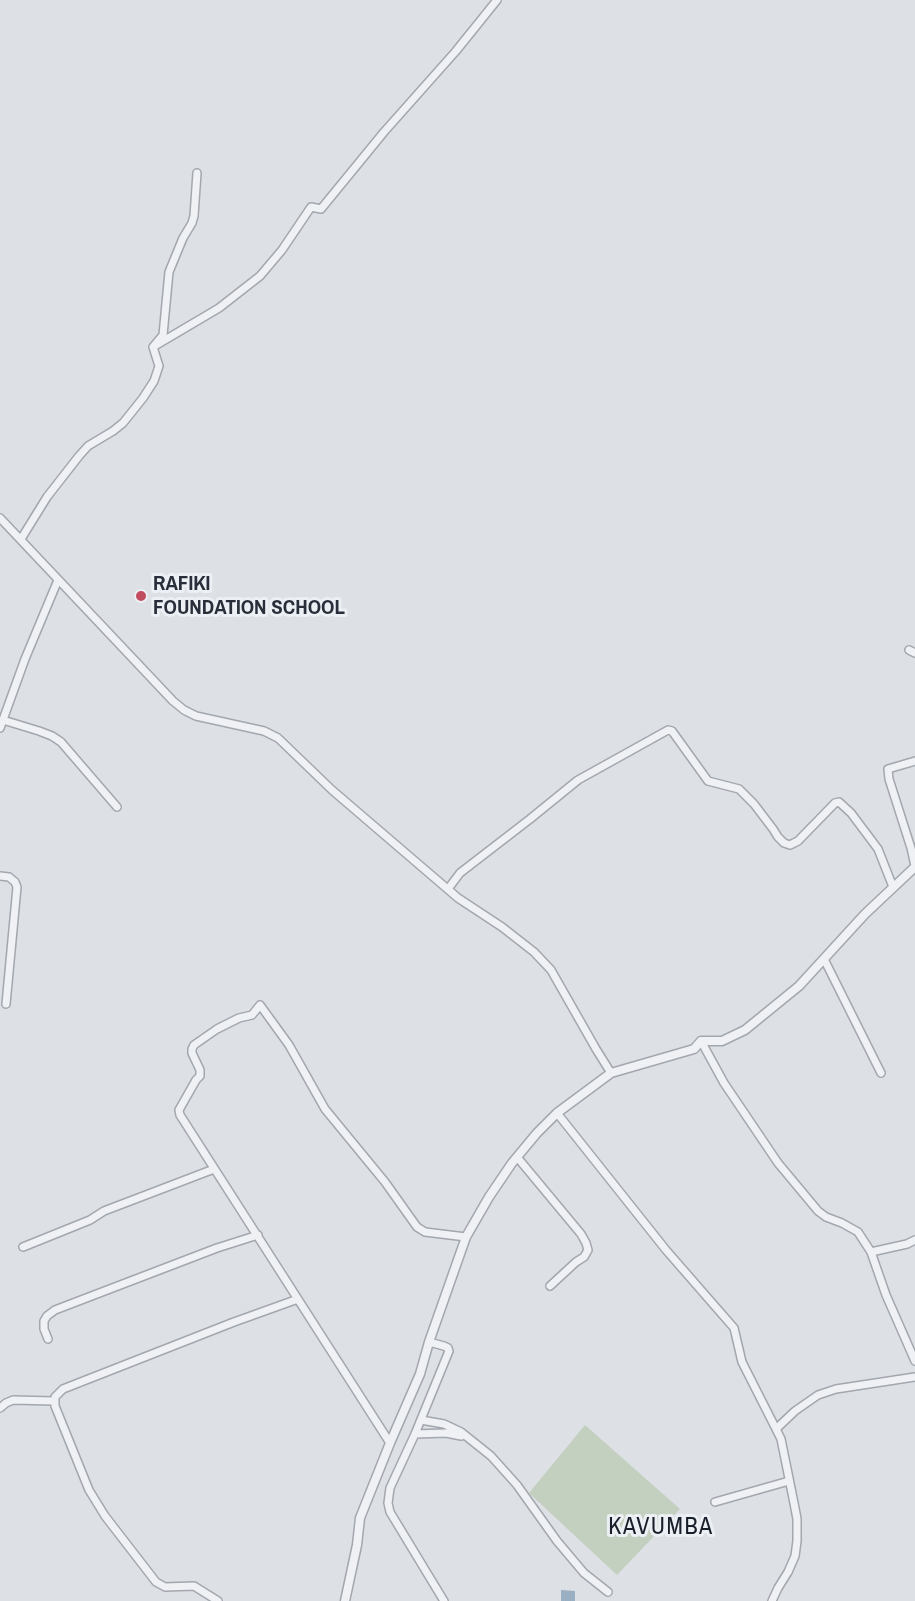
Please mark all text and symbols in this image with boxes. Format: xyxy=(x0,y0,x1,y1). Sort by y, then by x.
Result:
place label: RAFIKI FOUNDATION SCHOOL xyxy=(153,571,345,621)
marker: RAFIKI FOUNDATION SCHOOL xyxy=(134,589,148,603)
district label: KAVUMBA xyxy=(608,1514,714,1542)

